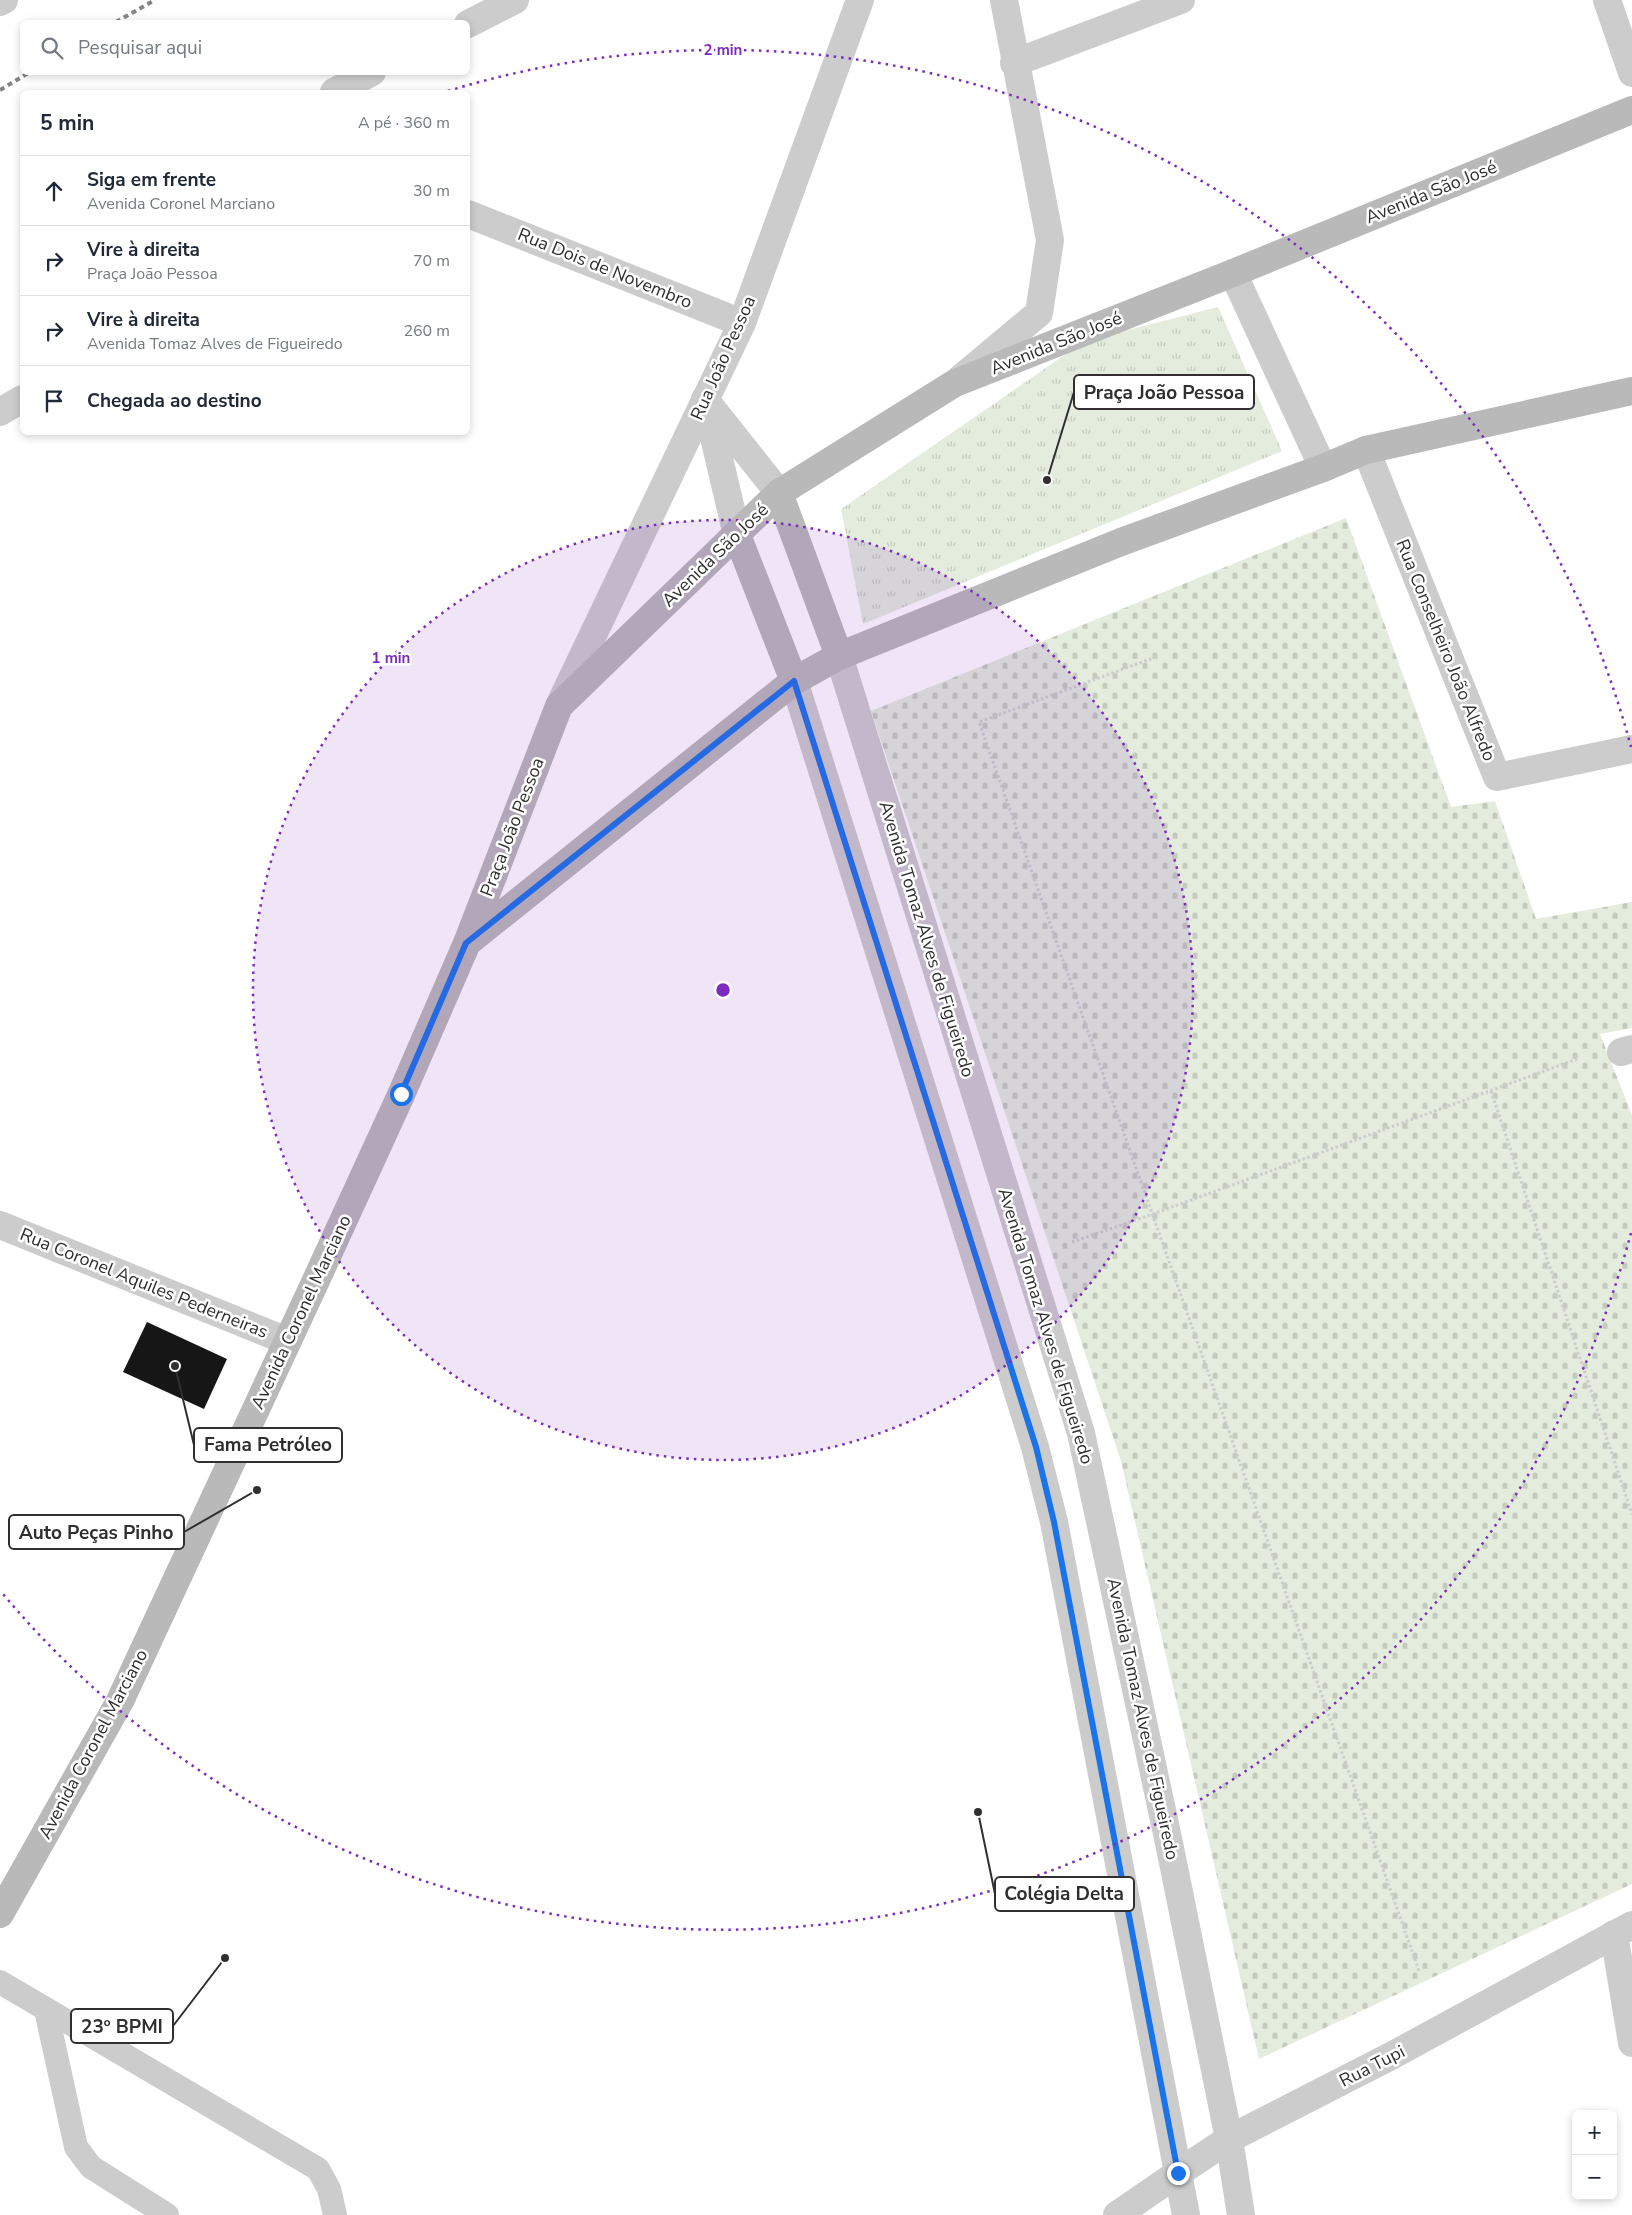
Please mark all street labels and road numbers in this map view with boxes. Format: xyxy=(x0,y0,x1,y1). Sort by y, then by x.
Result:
street label: Avenida São José xyxy=(1362,155,1500,229)
street label: Rua Dois de Novembro xyxy=(514,222,696,314)
street label: Rua João Pessoa xyxy=(685,292,761,424)
street label: Avenida São José xyxy=(987,306,1125,380)
street label: Avenida São José xyxy=(656,498,774,612)
street label: Rua Conselheiro João Alfredo xyxy=(1390,536,1502,764)
street label: Praça João Pessoa xyxy=(474,754,550,900)
street label: Avenida Tomaz Alves de Figueiredo xyxy=(873,798,981,1080)
street label: Avenida Tomaz Alves de Figueiredo xyxy=(992,1185,1100,1467)
street label: Avenida Coronel Marciano xyxy=(245,1211,357,1413)
street label: Rua Coronel Aquiles Pederneiras xyxy=(16,1222,272,1344)
street label: Avenida Tomaz Alves de Figueiredo xyxy=(1101,1576,1185,1862)
street label: Avenida Coronel Marciano xyxy=(33,1645,153,1843)
street label: Rua Tupi xyxy=(1335,2039,1409,2093)

